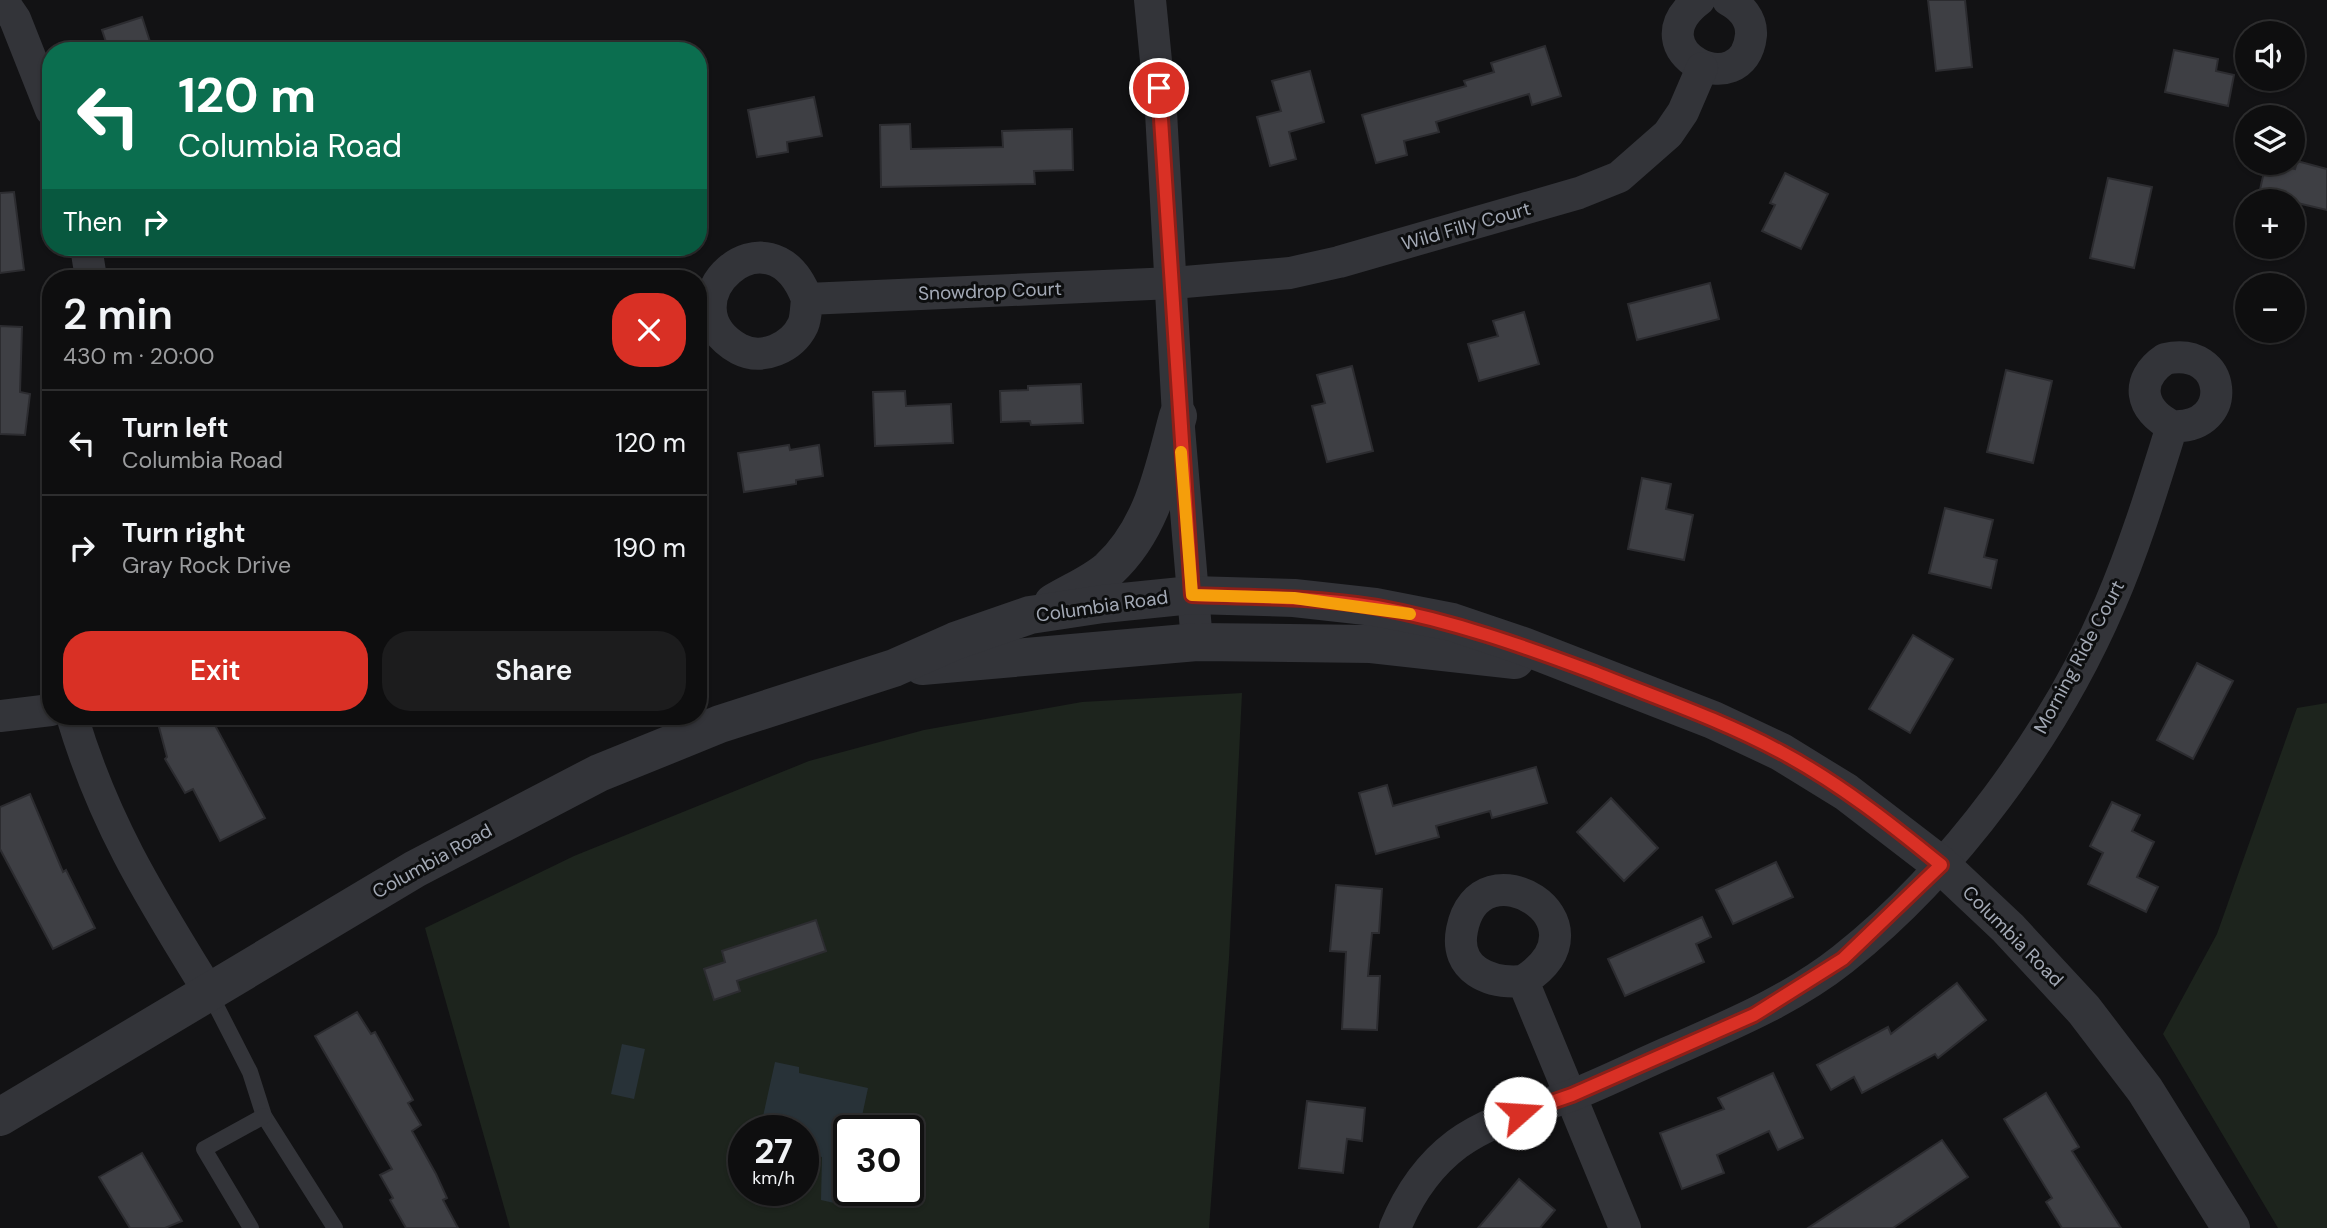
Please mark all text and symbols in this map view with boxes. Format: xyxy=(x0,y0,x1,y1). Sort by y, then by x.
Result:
map controls xyxy=(2235,21,2305,343)
button: sound xyxy=(2235,21,2305,91)
pin xyxy=(1129,58,1189,118)
text: 120 m xyxy=(178,63,316,127)
icon: arrive xyxy=(1140,69,1178,107)
icon: left xyxy=(63,70,154,161)
button: layers xyxy=(2235,105,2305,175)
text: Columbia Road xyxy=(178,125,402,167)
button: + xyxy=(2235,189,2305,259)
street label: Wild Filly Court xyxy=(1399,196,1533,256)
icon: right xyxy=(136,203,174,241)
text: Then xyxy=(63,205,122,239)
button: − xyxy=(2235,273,2305,343)
street label: Snowdrop Court xyxy=(918,276,1062,306)
text: 2 min xyxy=(63,287,173,342)
button: close xyxy=(612,293,686,367)
text: 430 m · 20:00 xyxy=(63,341,215,371)
text: Turn left xyxy=(122,411,229,445)
icon: left xyxy=(63,424,101,462)
text: 120 m xyxy=(615,426,686,460)
text: Columbia Road xyxy=(122,445,283,475)
text: Turn right xyxy=(122,516,246,550)
icon: right xyxy=(63,529,101,567)
text: 190 m xyxy=(614,531,686,565)
text: Gray Rock Drive xyxy=(122,550,291,580)
street label: Morning Ride Court xyxy=(2028,576,2130,738)
street label: Columbia Road xyxy=(1034,584,1170,628)
button: Exit xyxy=(63,631,368,711)
button: Share xyxy=(382,631,686,711)
street label: Columbia Road xyxy=(368,818,496,904)
street label: Columbia Road xyxy=(1957,880,2069,992)
position arrow xyxy=(1483,1076,1557,1150)
speed limit sign: 30 xyxy=(833,1115,924,1206)
text: 27 xyxy=(754,1128,793,1174)
text: km/h xyxy=(752,1166,795,1190)

